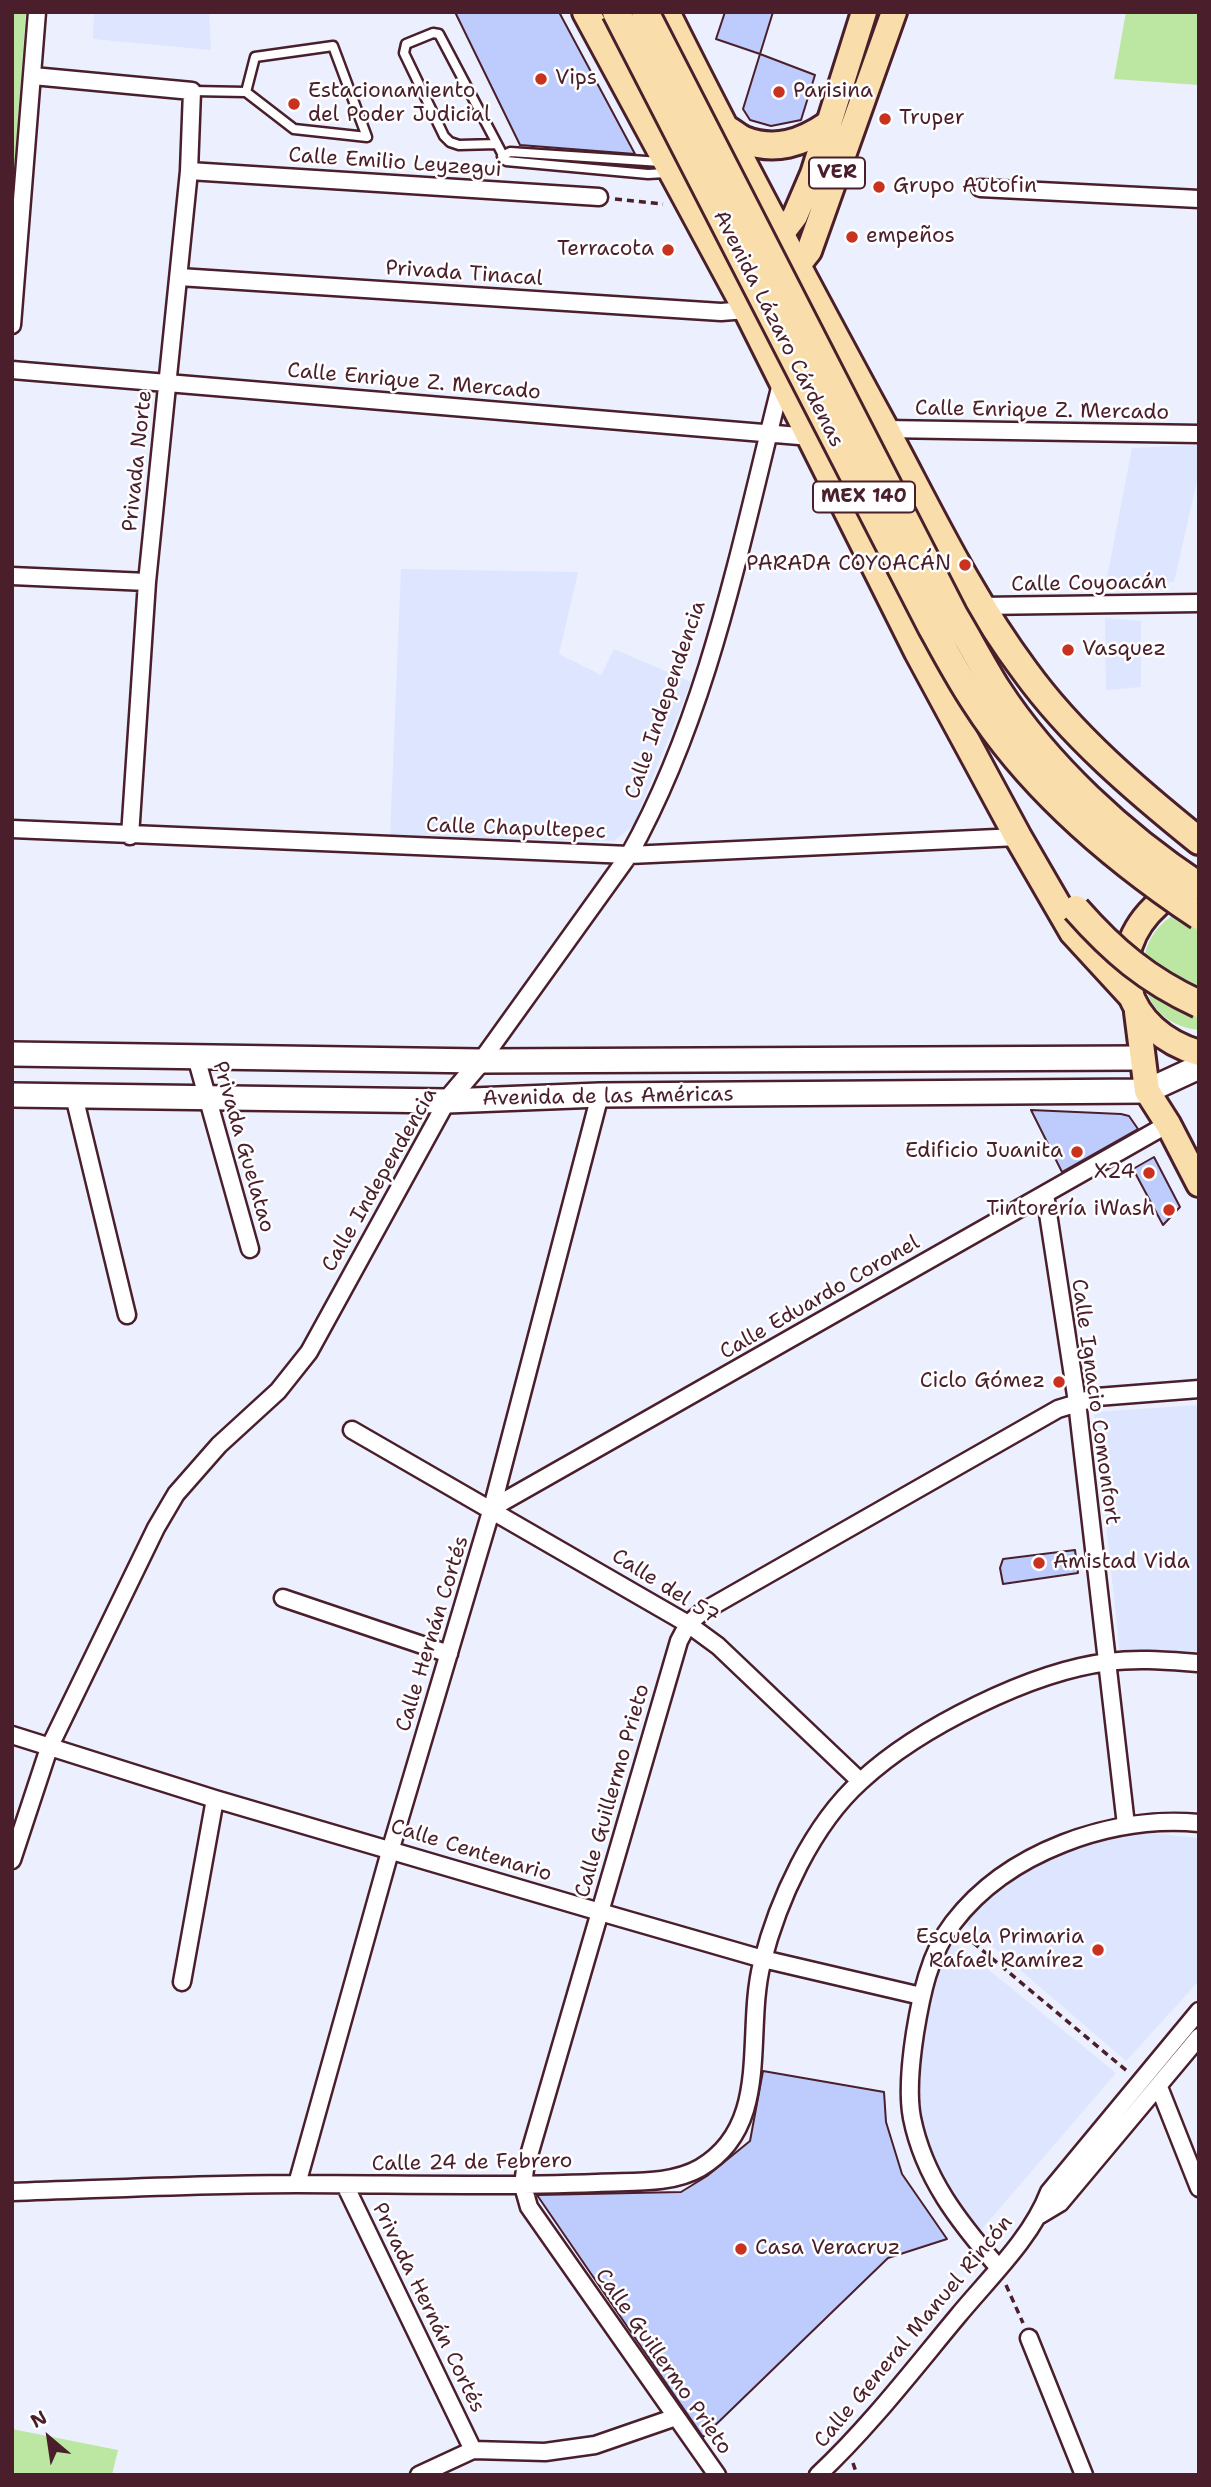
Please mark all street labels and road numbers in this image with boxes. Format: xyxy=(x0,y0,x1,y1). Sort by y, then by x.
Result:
street label: Calle Emilio Leyzegui xyxy=(287,143,503,183)
road number: VER xyxy=(809,158,865,188)
street label: Avenida Lázaro Cárdenas xyxy=(707,206,849,452)
street label: Privada Tinacal xyxy=(385,256,543,292)
street label: Calle Enrique Z. Mercado xyxy=(286,358,542,406)
street label: Privada Norte xyxy=(118,389,158,533)
street label: Calle Enrique Z. Mercado xyxy=(915,396,1169,426)
road number: MEX 140 xyxy=(813,482,915,512)
street label: Calle Coyoacán xyxy=(1011,570,1167,598)
street label: Calle Independencia xyxy=(620,597,712,803)
street label: Calle Chapultepec xyxy=(426,813,606,845)
street label: Privada Guelatao xyxy=(207,1058,279,1236)
street label: Avenida de las Américas xyxy=(482,1082,734,1112)
street label: Calle Independencia xyxy=(317,1083,443,1277)
street label: Calle Eduardo Coronel xyxy=(716,1230,924,1366)
street label: Calle Ignacio Comonfort xyxy=(1065,1277,1125,1527)
street label: Calle Hernán Cortés xyxy=(391,1533,475,1735)
street label: Calle del 57 xyxy=(607,1544,723,1630)
street label: Calle Guillermo Prieto xyxy=(570,1681,656,1901)
street label: Calle Centenario xyxy=(387,1815,555,1887)
street label: Calle 24 de Febrero xyxy=(371,2149,573,2177)
street label: Privada Hernán Cortés xyxy=(366,2199,490,2417)
street label: Calle General Manuel Rincón xyxy=(809,2211,1019,2453)
street label: Calle Guillermo Prieto xyxy=(589,2264,737,2460)

